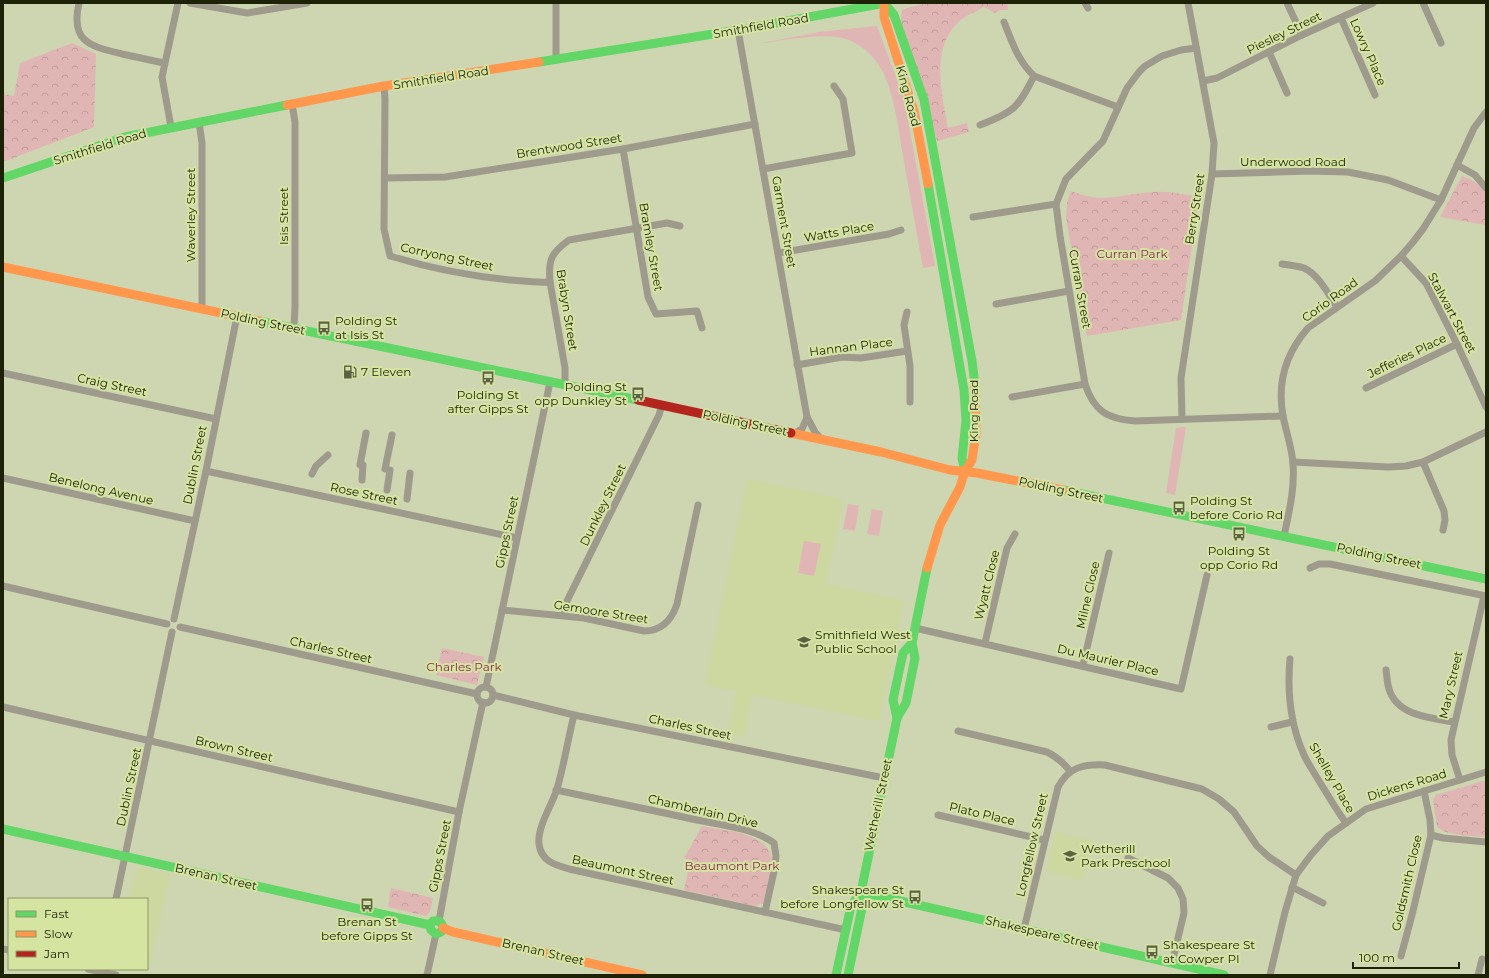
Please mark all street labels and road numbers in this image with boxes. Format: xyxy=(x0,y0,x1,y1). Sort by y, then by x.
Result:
street label: Piesley Street xyxy=(1244,8,1324,57)
street label: Smithfield Road xyxy=(712,10,810,41)
street label: Lowry Place xyxy=(1347,16,1390,88)
street label: Smithfield Road xyxy=(392,63,490,92)
street label: King Road xyxy=(893,64,924,128)
street label: Smithfield Road xyxy=(51,125,148,168)
street label: Brentwood Street xyxy=(515,130,623,161)
street label: Underwood Road xyxy=(1240,154,1346,169)
street label: Waverley Street xyxy=(183,168,198,262)
street label: Berry Street xyxy=(1181,172,1208,245)
street label: Garment Street xyxy=(769,175,800,269)
street label: Isis Street xyxy=(276,187,291,245)
street label: Bramley Street xyxy=(636,202,667,292)
street label: Watts Place xyxy=(803,218,875,245)
street label: Corryong Street xyxy=(399,239,495,274)
street label: Curran Street xyxy=(1066,248,1095,330)
street label: Brabyn Street xyxy=(554,268,581,352)
street label: Stalwart Street xyxy=(1425,270,1480,356)
street label: Corio Road xyxy=(1299,274,1361,325)
street label: Polding Street xyxy=(219,305,307,338)
street label: Jefferies Place xyxy=(1364,330,1449,381)
street label: Hannan Place xyxy=(808,334,894,359)
street label: Craig Street xyxy=(76,370,148,399)
street label: King Road xyxy=(966,380,981,442)
street label: Polding Street xyxy=(701,406,789,439)
street label: Dublin Street xyxy=(180,424,210,506)
street label: Dunkley Street xyxy=(576,461,629,548)
street label: Benelong Avenue xyxy=(47,469,155,508)
street label: Polding Street xyxy=(1017,473,1105,506)
street label: Rose Street xyxy=(329,479,399,508)
street label: Gipps Street xyxy=(491,494,522,570)
street label: Polding Street xyxy=(1335,539,1423,572)
street label: Wyatt Close xyxy=(971,548,1002,622)
street label: Milne Close xyxy=(1072,560,1103,630)
street label: Gemoore Street xyxy=(553,597,650,626)
street label: Charles Street xyxy=(288,633,374,666)
street label: Du Maurier Place xyxy=(1056,641,1160,678)
street label: Mary Street xyxy=(1435,649,1466,720)
street label: Charles Street xyxy=(647,710,733,743)
street label: Brown Street xyxy=(194,732,274,765)
street label: Shelley Place xyxy=(1306,740,1359,816)
street label: Dublin Street xyxy=(113,746,144,828)
street label: Wetherill Street xyxy=(860,757,895,852)
street label: Dickens Road xyxy=(1365,765,1448,804)
street label: Chamberlain Drive xyxy=(646,791,760,831)
street label: Longfellow Street xyxy=(1012,792,1051,898)
street label: Plato Place xyxy=(948,799,1016,828)
street label: Gipps Street xyxy=(425,818,454,894)
street label: Goldsmith Close xyxy=(1388,833,1425,933)
street label: Beaumont Street xyxy=(571,851,676,888)
street label: Brenan Street xyxy=(174,860,259,893)
street label: Shakespeare Street xyxy=(984,912,1101,953)
street label: Brenan Street xyxy=(501,935,586,968)

